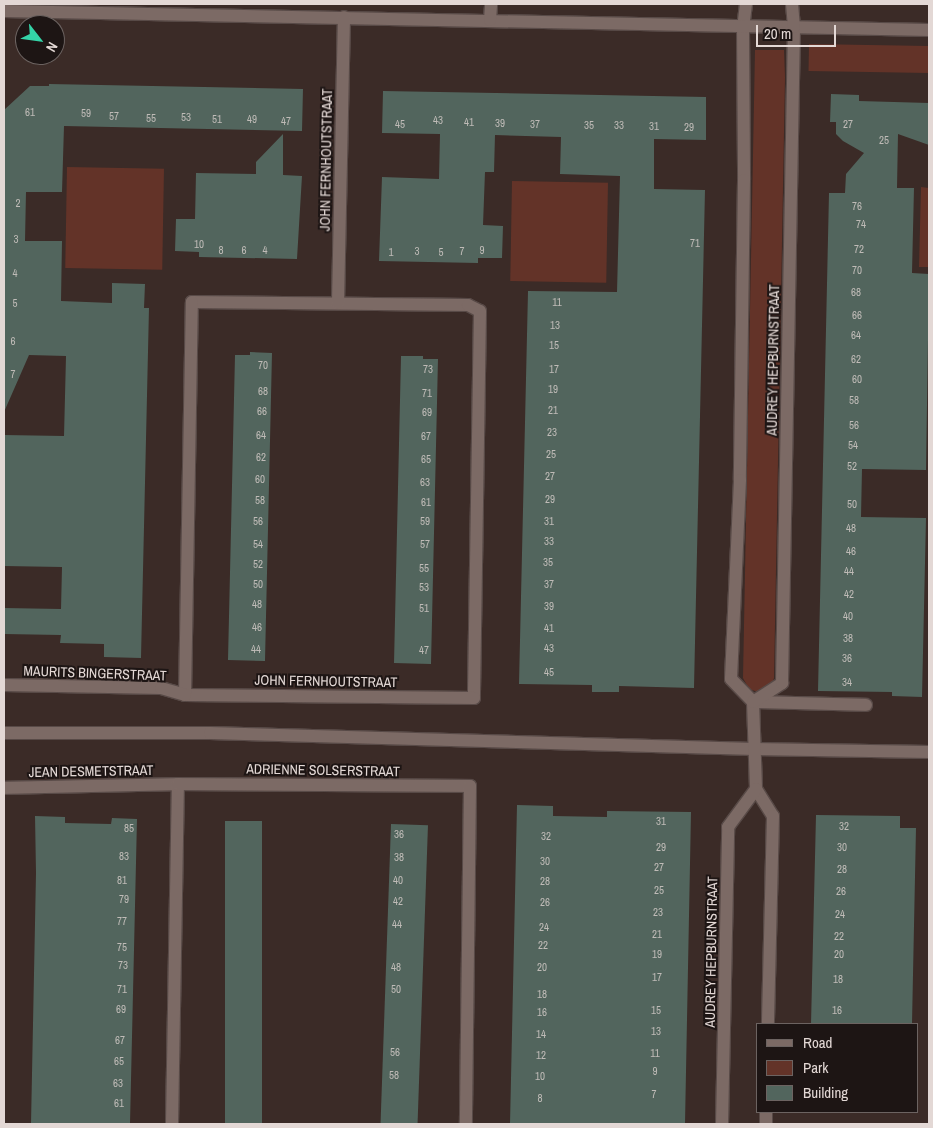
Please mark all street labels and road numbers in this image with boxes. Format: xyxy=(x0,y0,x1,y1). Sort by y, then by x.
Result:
street label: JOHN FERNHOUTSTRAAT xyxy=(316,89,336,231)
street label: AUDREY HEPBURNSTRAAT xyxy=(763,284,783,436)
street label: MAURITS BINGERSTRAAT xyxy=(23,662,167,684)
street label: JOHN FERNHOUTSTRAAT xyxy=(255,671,397,691)
street label: ADRIENNE SOLSERSTRAAT xyxy=(246,760,400,780)
street label: JEAN DESMETSTRAAT xyxy=(28,762,154,780)
street label: AUDREY HEPBURNSTRAAT xyxy=(701,876,721,1028)

